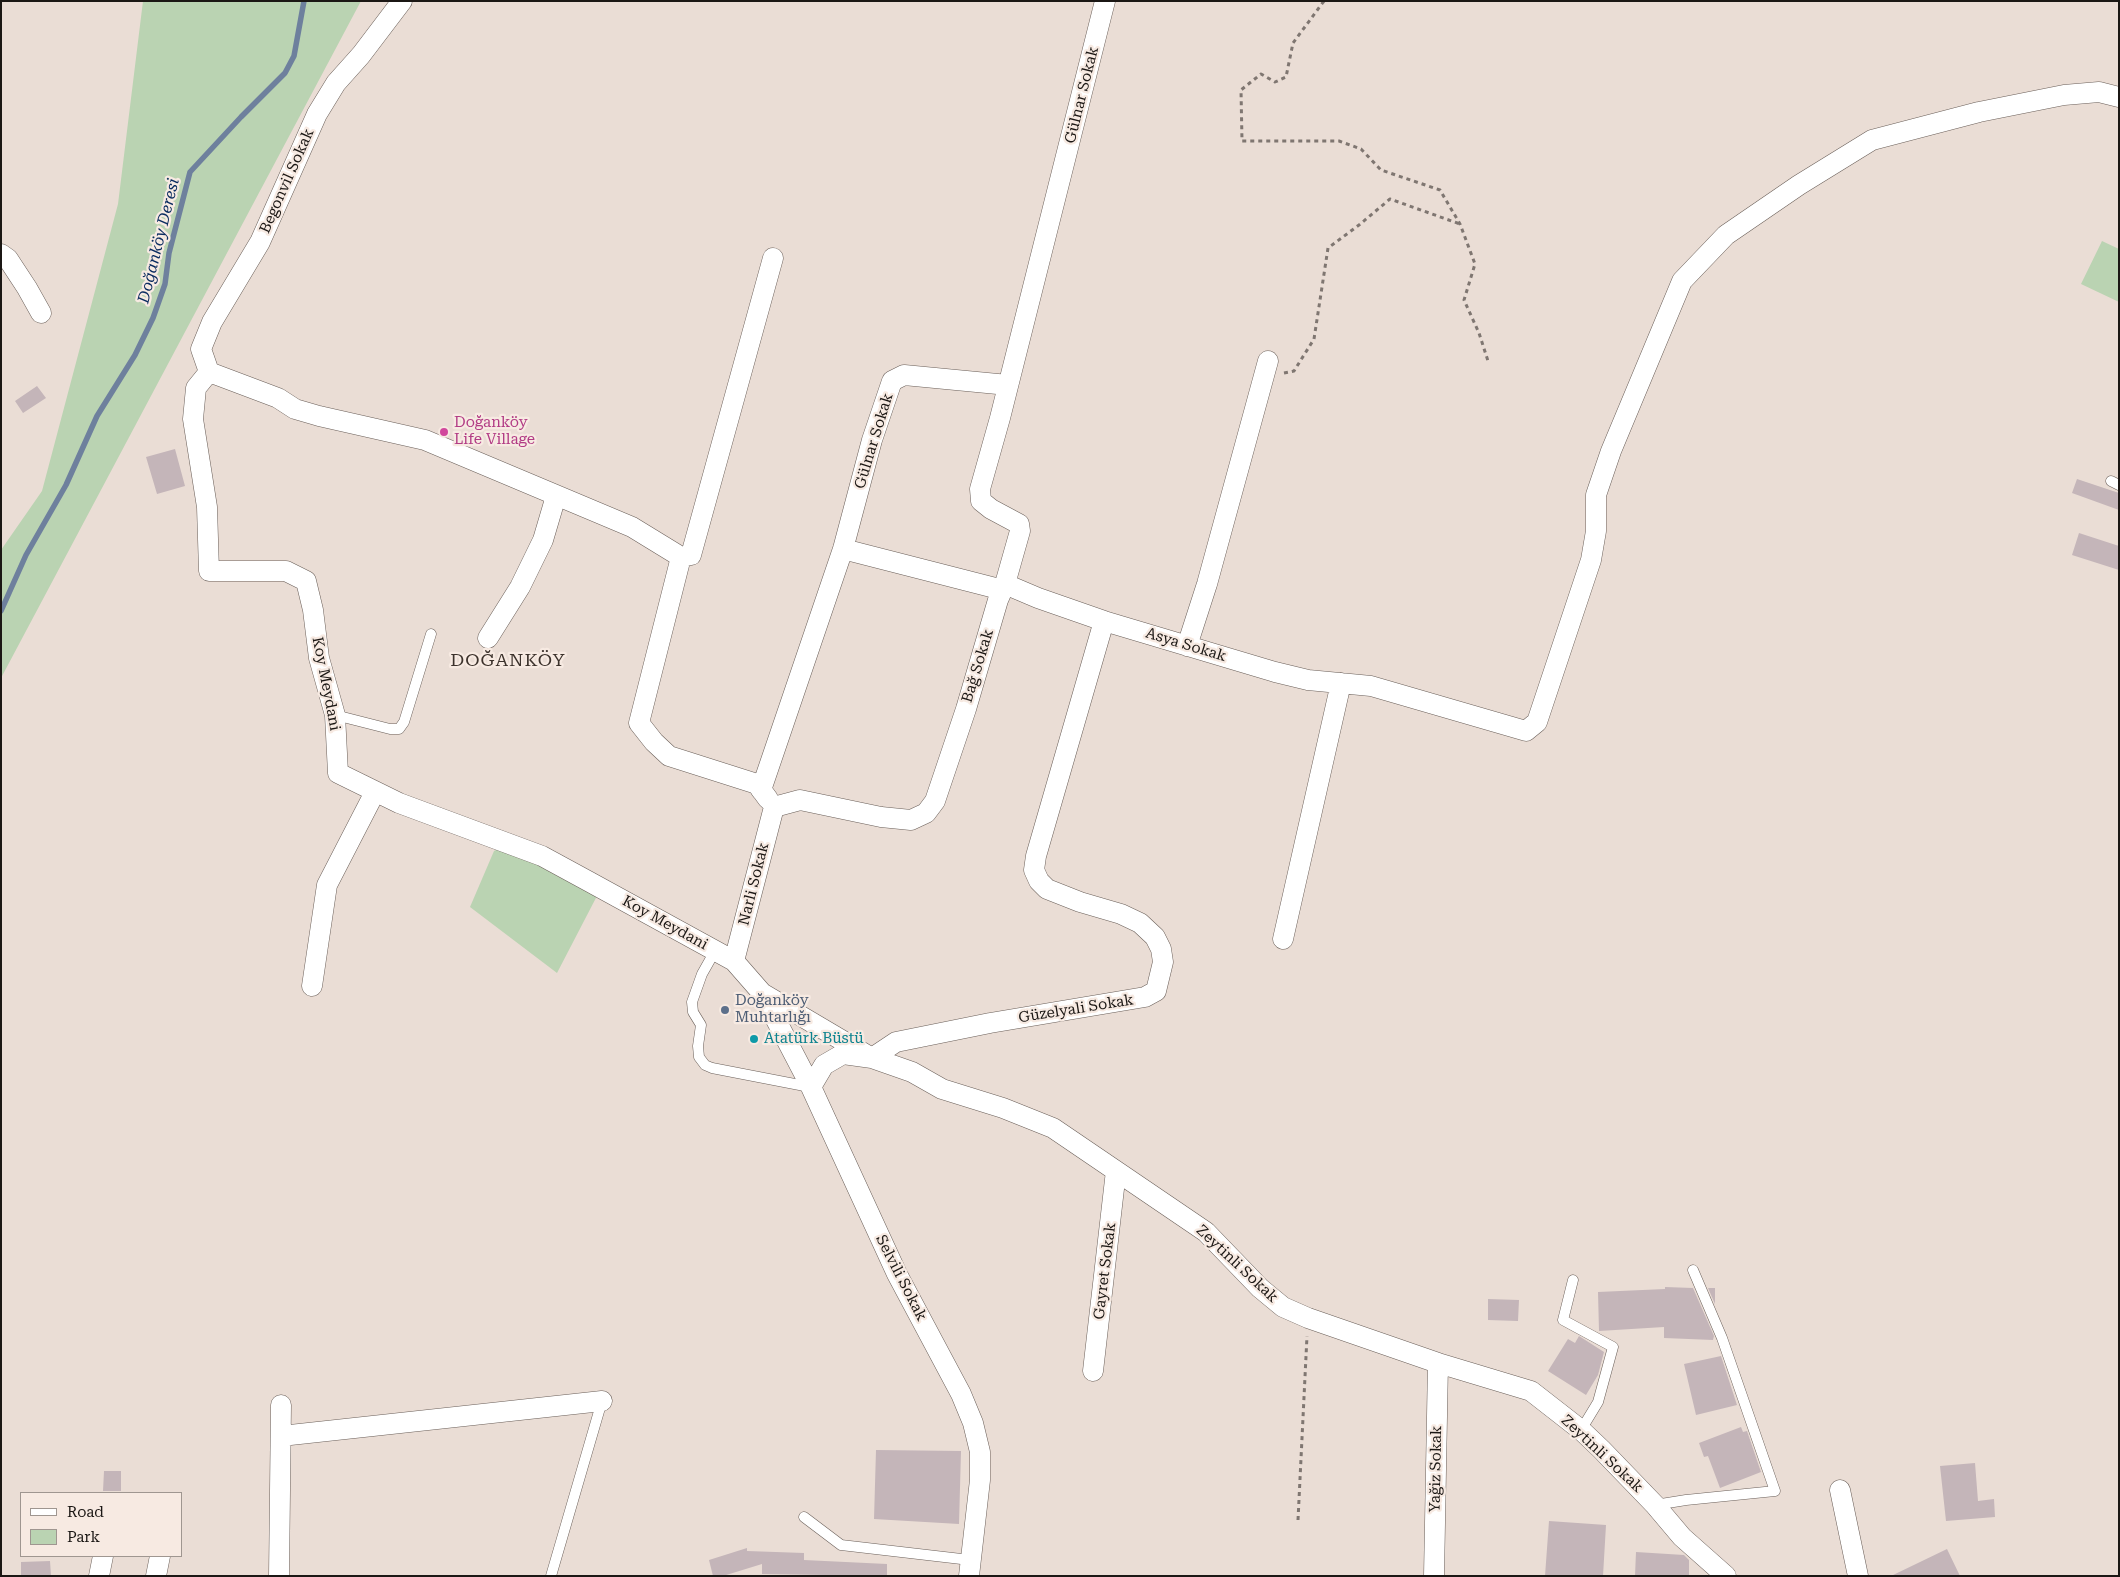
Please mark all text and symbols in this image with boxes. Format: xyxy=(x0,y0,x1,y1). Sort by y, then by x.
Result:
street label: Gülnar Sokak xyxy=(1061,45,1103,145)
street label: Begonvil Sokak xyxy=(256,126,318,236)
water label: Doğanköy Deresi xyxy=(134,177,184,305)
street label: Gülnar Sokak xyxy=(851,391,897,491)
place label: Doğanköy Life Village xyxy=(454,414,535,449)
marker: Doğanköy Life Village xyxy=(438,426,450,438)
street label: Asya Sokak xyxy=(1143,624,1229,666)
street label: Bağ Sokak xyxy=(958,627,998,705)
street label: Koy Meydani xyxy=(308,636,344,732)
district label: DOĞANKÖY xyxy=(449,650,567,672)
street label: Narli Sokak xyxy=(735,841,773,927)
street label: Koy Meydani xyxy=(619,892,711,954)
street label: Güzelyali Sokak xyxy=(1017,991,1135,1027)
place label: Doğanköy Muhtarlığı xyxy=(735,992,811,1027)
marker: Doğanköy Muhtarlığı xyxy=(719,1004,731,1016)
place label: Atatürk Büstü xyxy=(764,1030,864,1048)
marker: Atatürk Büstü xyxy=(748,1033,760,1045)
street label: Gayret Sokak xyxy=(1090,1221,1120,1321)
street label: Zeytinli Sokak xyxy=(1192,1222,1282,1306)
street label: Selvili Sokak xyxy=(872,1232,930,1324)
street label: Zeytinli Sokak xyxy=(1557,1412,1647,1496)
street label: Yağiz Sokak xyxy=(1426,1425,1446,1513)
legend xyxy=(20,1492,182,1557)
text: Road xyxy=(67,1503,104,1521)
text: Park xyxy=(67,1528,100,1546)

